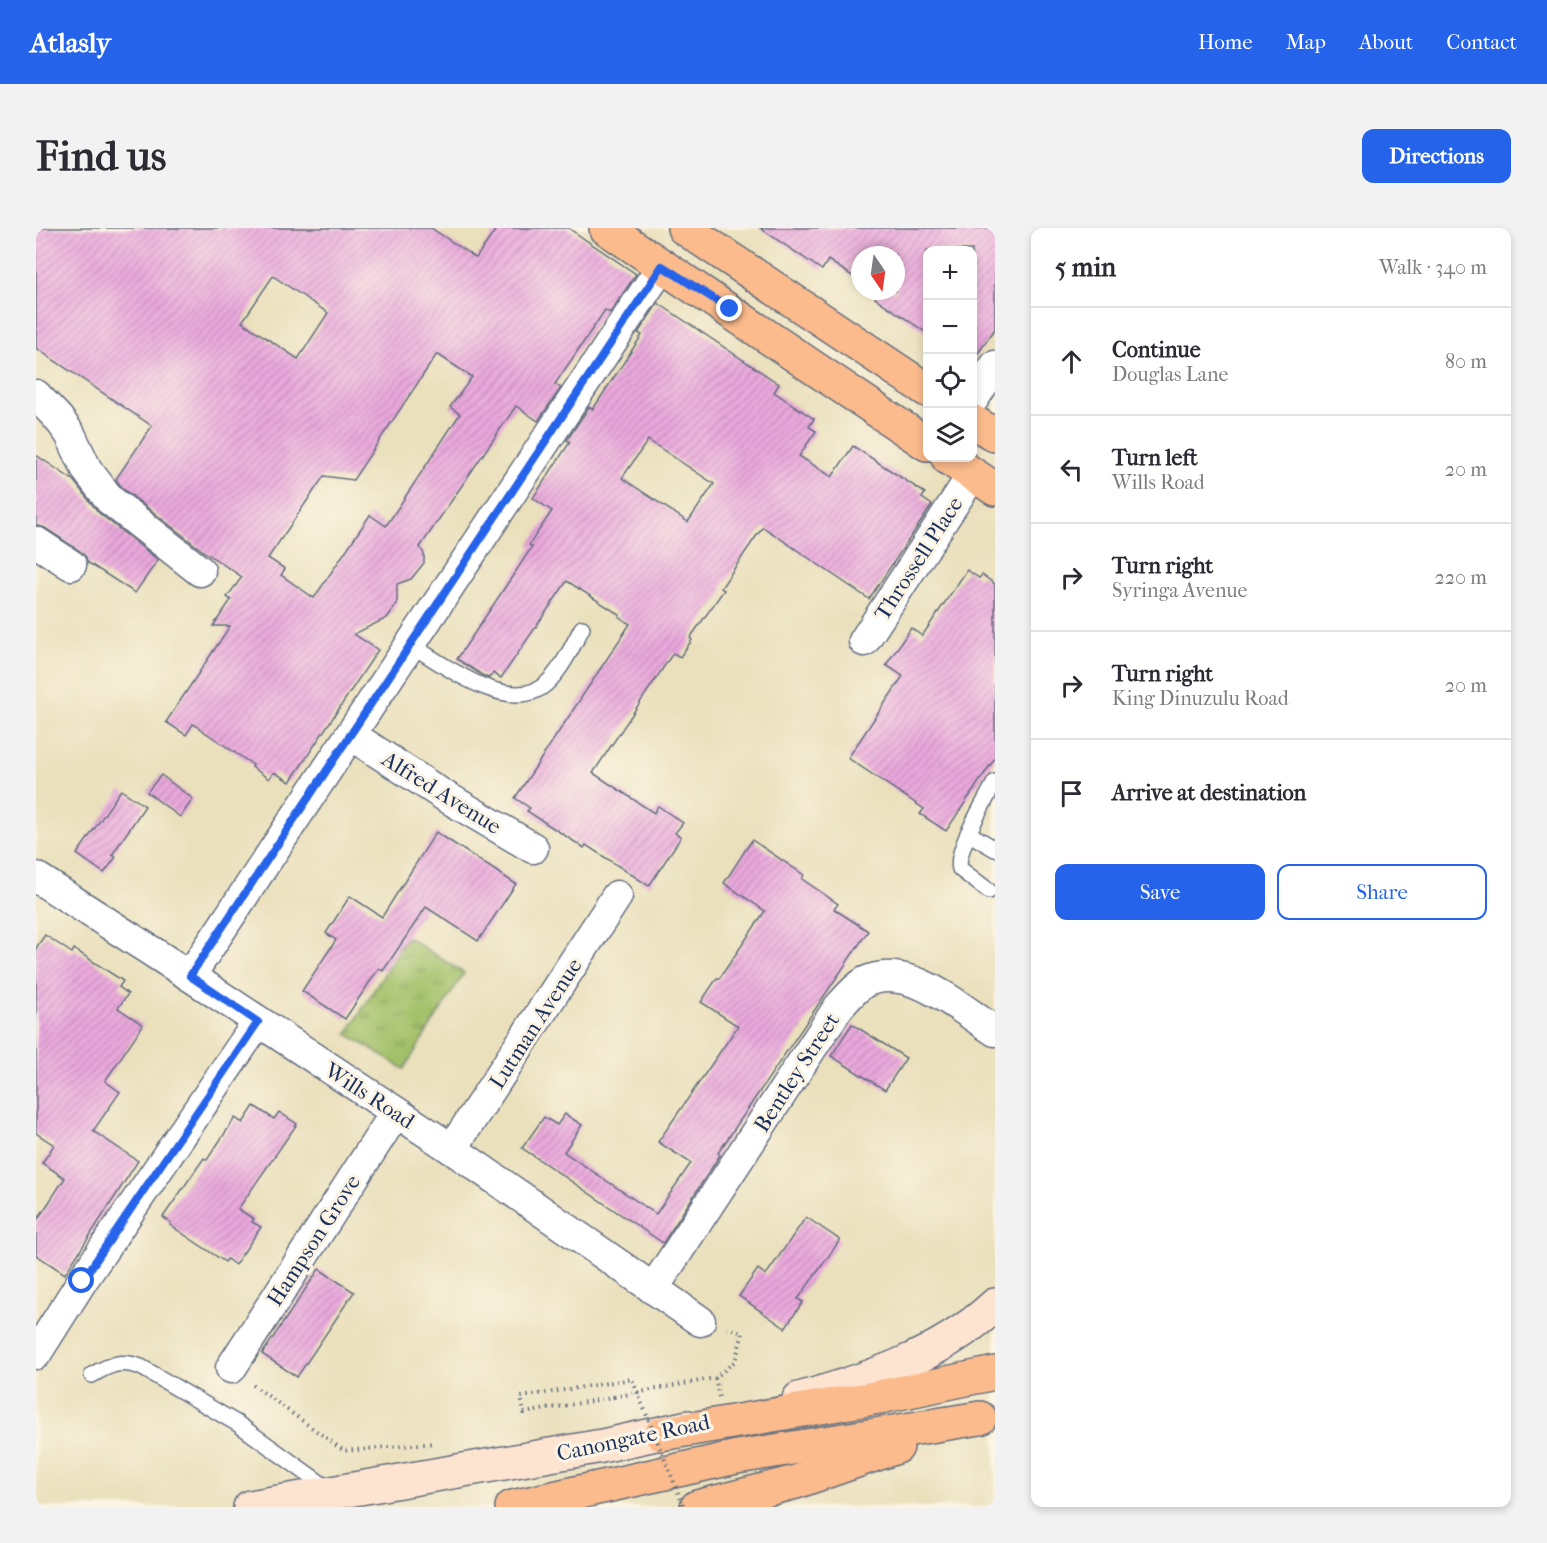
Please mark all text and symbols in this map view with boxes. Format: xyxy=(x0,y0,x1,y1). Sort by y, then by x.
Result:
text: Atlasly xyxy=(30,26,111,59)
text: Home xyxy=(1198,30,1253,54)
text: Map xyxy=(1286,30,1326,54)
text: About xyxy=(1359,30,1413,54)
text: Contact xyxy=(1446,30,1517,54)
button: Directions xyxy=(1362,129,1511,183)
text: Find us xyxy=(36,132,166,181)
north arrow xyxy=(851,246,905,300)
map controls xyxy=(923,246,977,462)
button: + xyxy=(923,246,977,300)
text: 5 min xyxy=(1055,252,1116,283)
text: Walk · 340 m xyxy=(1379,256,1487,279)
route end xyxy=(716,295,742,321)
button: − xyxy=(923,300,977,354)
text: Continue xyxy=(1112,337,1201,363)
icon: ahead xyxy=(1055,345,1088,378)
text: 80 m xyxy=(1445,350,1487,373)
button: locate xyxy=(923,354,977,408)
text: Douglas Lane xyxy=(1112,363,1228,386)
button: layers xyxy=(923,408,977,462)
text: Turn left xyxy=(1112,445,1198,471)
icon: left xyxy=(1055,453,1088,486)
text: 20 m xyxy=(1445,458,1487,481)
text: Wills Road xyxy=(1112,471,1205,494)
street label: Throssell Place xyxy=(869,492,968,625)
text: Turn right xyxy=(1112,553,1213,579)
icon: right xyxy=(1055,561,1088,594)
text: 220 m xyxy=(1434,566,1487,589)
text: Syringa Avenue xyxy=(1112,579,1247,602)
text: Turn right xyxy=(1112,661,1213,687)
icon: right xyxy=(1055,669,1088,702)
text: 20 m xyxy=(1445,674,1487,697)
text: King Dinuzulu Road xyxy=(1112,687,1289,710)
street label: Alfred Avenue xyxy=(376,745,506,840)
icon: arrive xyxy=(1055,777,1088,810)
text: Arrive at destination xyxy=(1112,780,1306,806)
button: Save xyxy=(1055,864,1265,920)
button: Share xyxy=(1277,864,1487,920)
street label: Lutman Avenue xyxy=(484,953,588,1094)
street label: Bentley Street xyxy=(749,1008,845,1137)
street label: Wills Road xyxy=(319,1057,420,1135)
street label: Hampson Grove xyxy=(262,1170,366,1311)
route start xyxy=(68,1267,94,1293)
street label: Canongate Road xyxy=(554,1409,713,1467)

